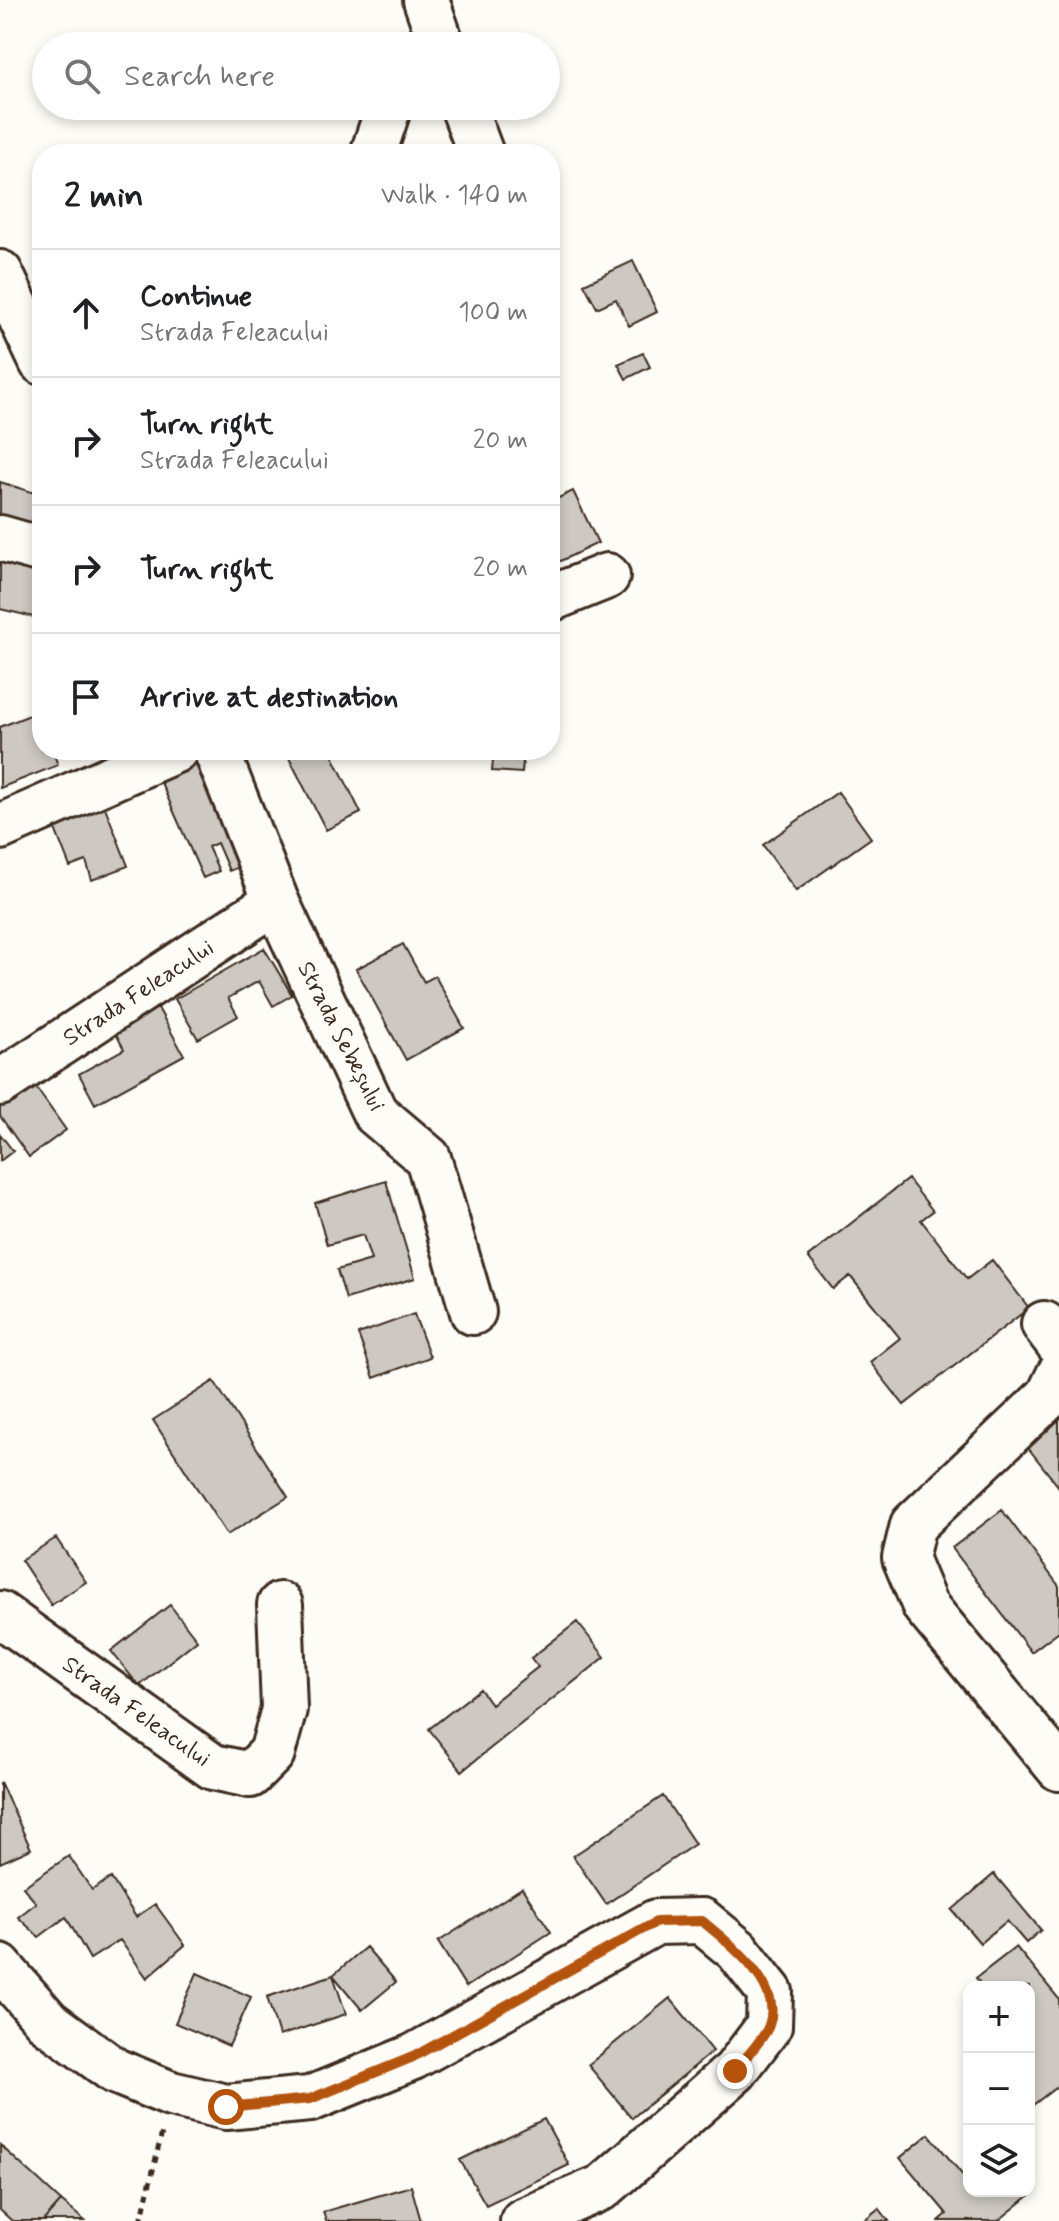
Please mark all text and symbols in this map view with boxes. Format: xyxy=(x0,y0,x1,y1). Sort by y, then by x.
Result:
search box xyxy=(32,32,560,120)
icon: search xyxy=(60,54,104,98)
text: Search here xyxy=(124,57,275,96)
text: 2 min xyxy=(64,174,144,219)
text: Walk · 140 m xyxy=(381,179,528,213)
text: Continue xyxy=(140,277,252,316)
icon: ahead xyxy=(64,291,108,335)
text: 100 m xyxy=(458,296,528,330)
text: Strada Feleacului xyxy=(140,316,329,350)
text: Turn right xyxy=(140,405,273,444)
icon: right xyxy=(64,419,108,463)
text: 20 m xyxy=(473,424,528,458)
text: Strada Feleacului xyxy=(140,444,329,478)
icon: right xyxy=(64,547,108,591)
text: Turn right xyxy=(140,550,273,589)
text: 20 m xyxy=(473,552,528,586)
icon: arrive xyxy=(64,675,108,719)
text: Arrive at destination xyxy=(140,678,398,717)
street label: Strada Feleacului xyxy=(57,933,220,1054)
street label: Strada Sebeșului xyxy=(290,956,392,1117)
street label: Strada Feleacului xyxy=(56,1650,216,1775)
map controls xyxy=(963,1981,1035,2197)
button: + xyxy=(963,1981,1035,2053)
route end xyxy=(717,2053,753,2089)
button: − xyxy=(963,2053,1035,2125)
route start xyxy=(208,2089,244,2125)
button: layers xyxy=(963,2125,1035,2197)

